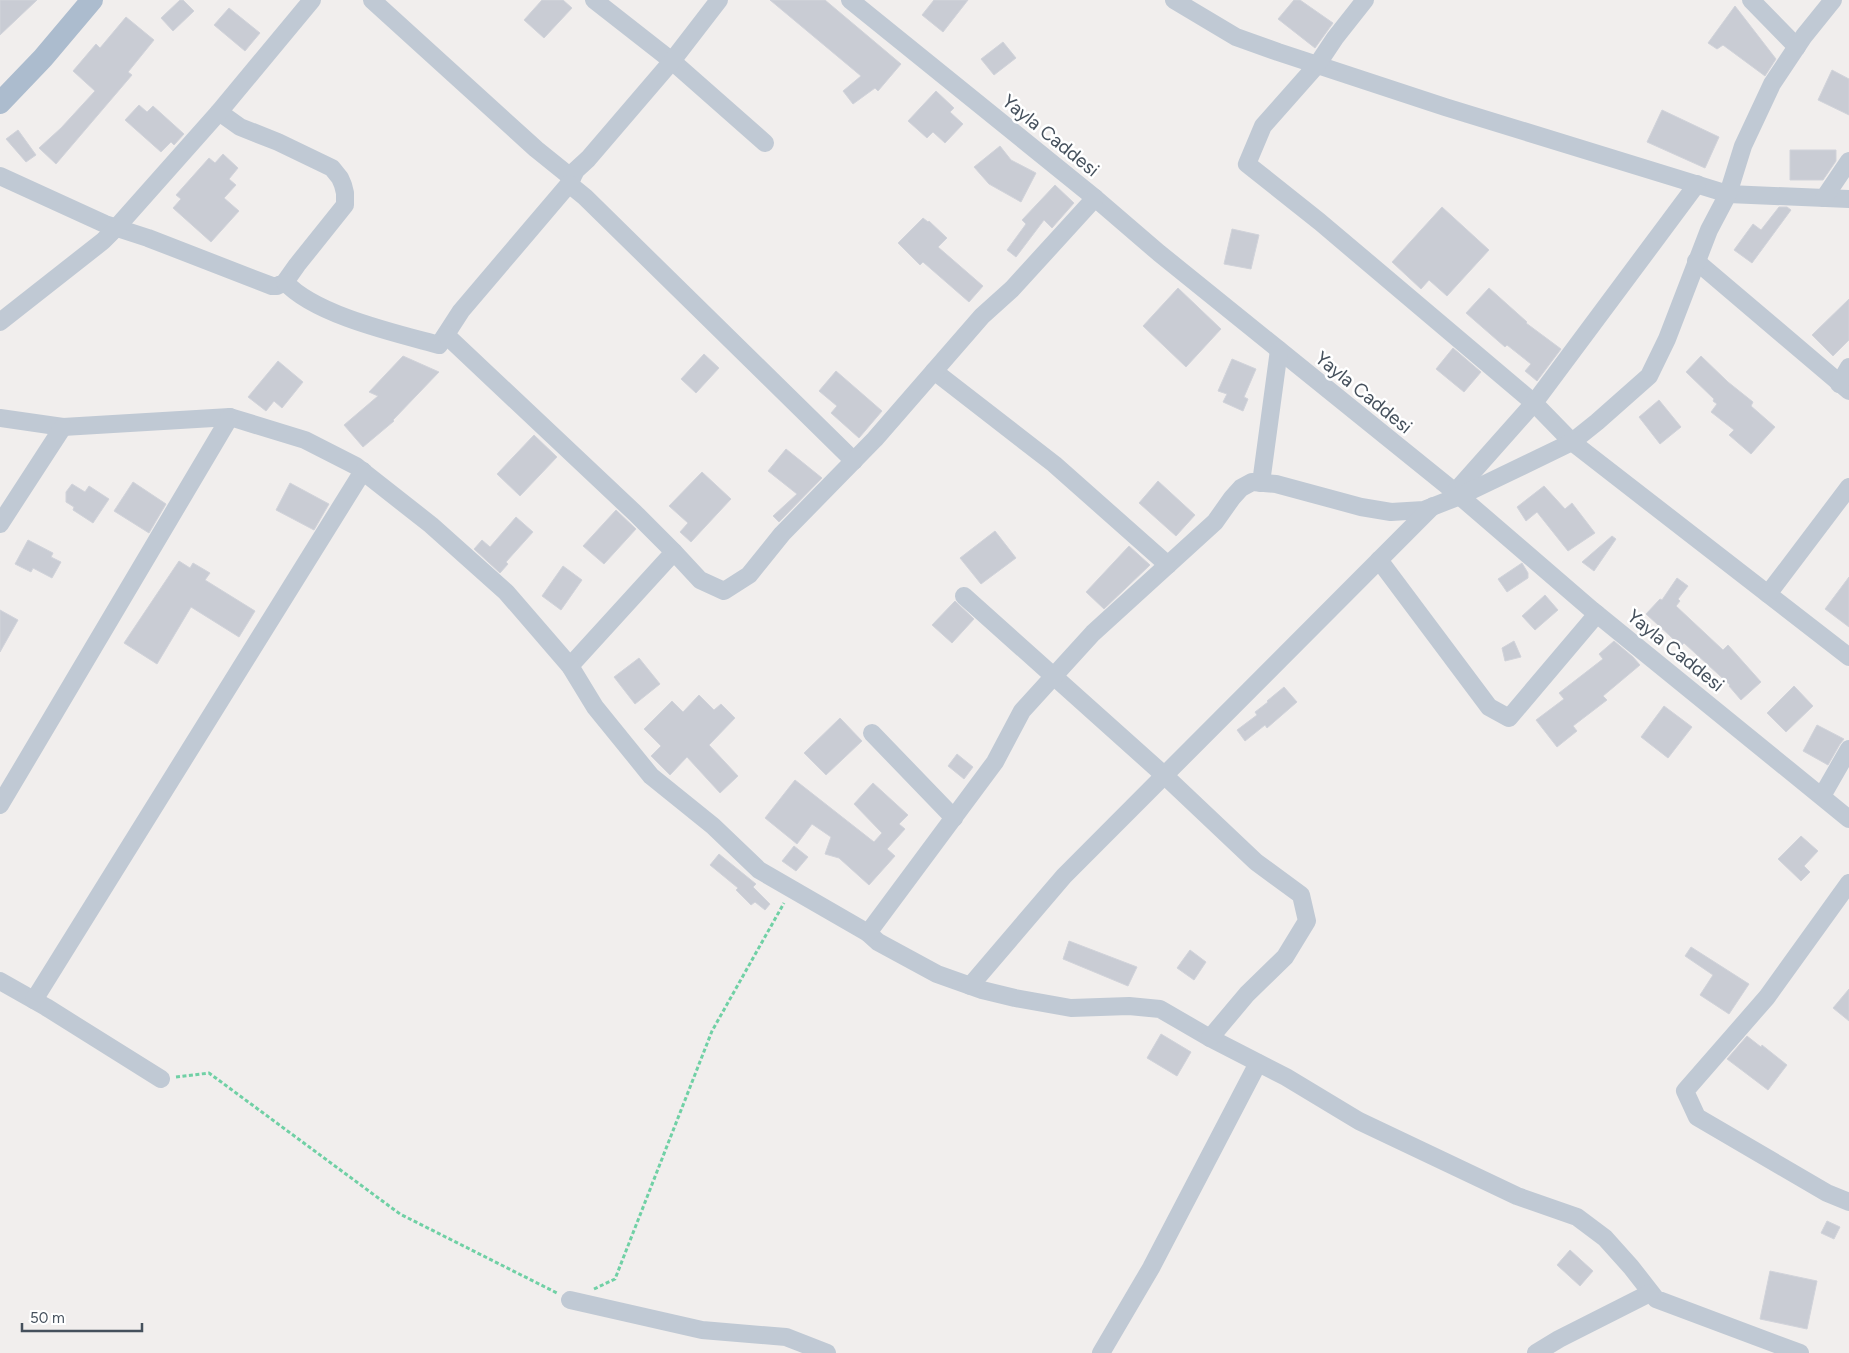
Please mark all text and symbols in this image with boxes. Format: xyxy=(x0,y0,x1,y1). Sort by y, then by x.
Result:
street label: Yayla Caddesi xyxy=(998,89,1104,181)
street label: Yayla Caddesi xyxy=(1311,346,1417,438)
street label: Yayla Caddesi xyxy=(1623,604,1729,696)
scale bar xyxy=(22,1300,142,1332)
text: 50 m xyxy=(30,1309,65,1327)

